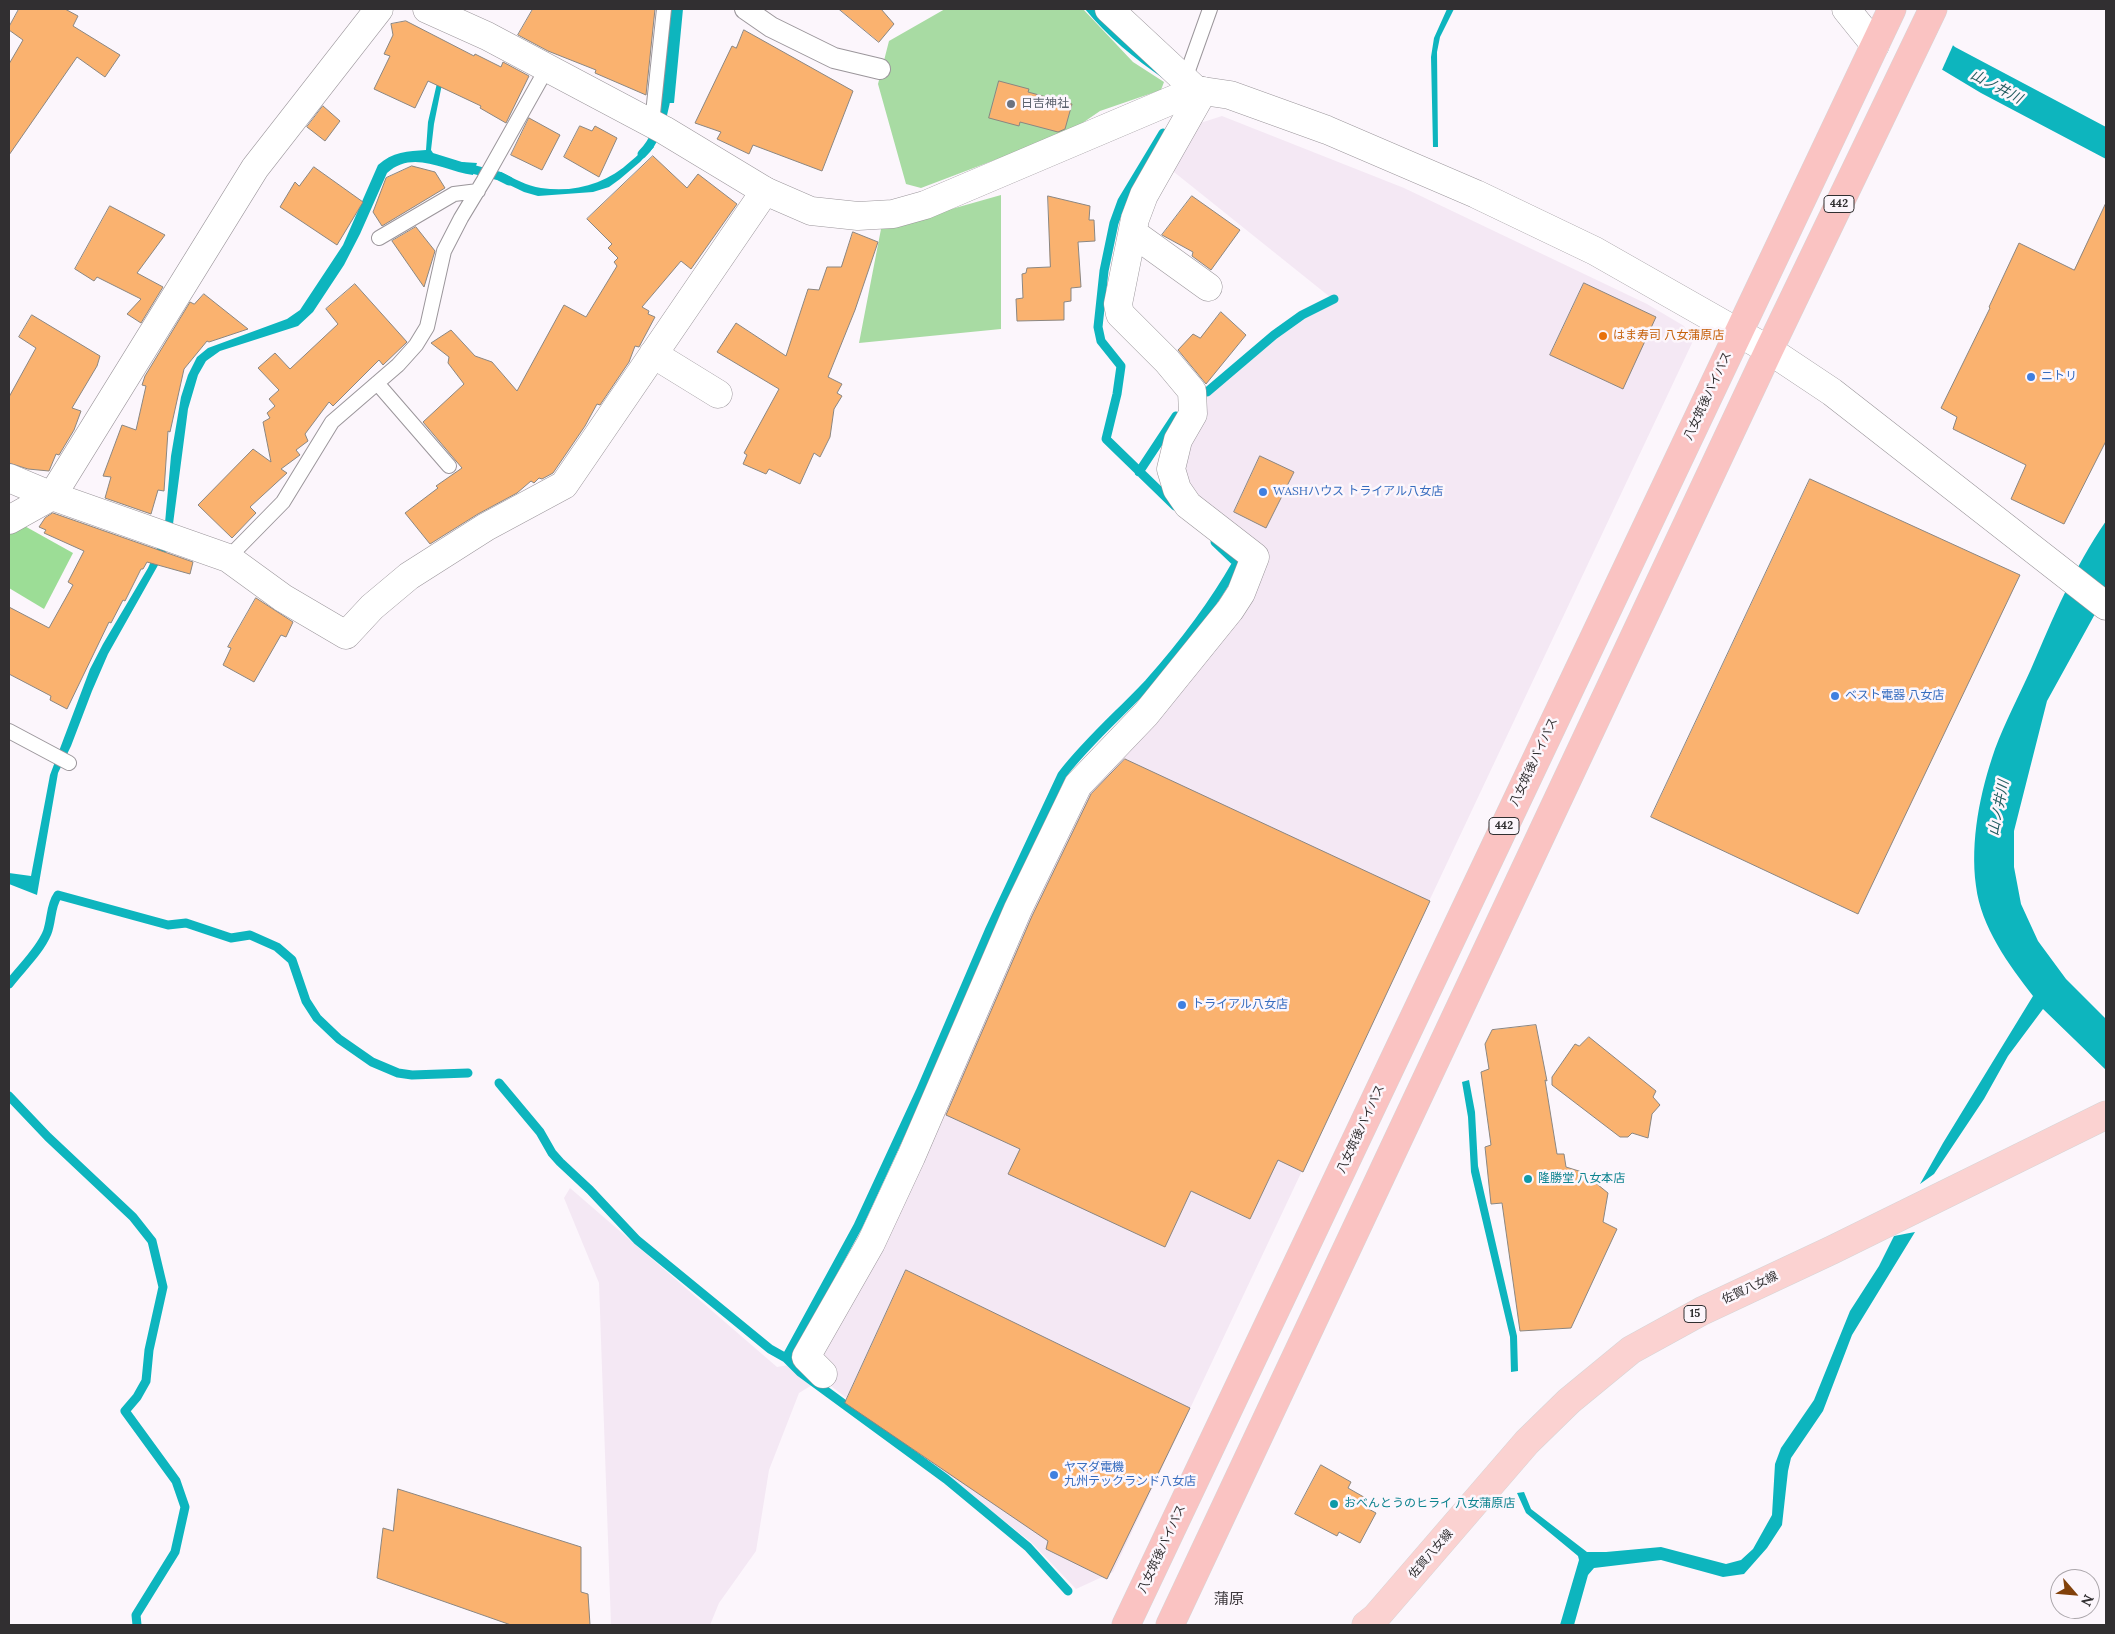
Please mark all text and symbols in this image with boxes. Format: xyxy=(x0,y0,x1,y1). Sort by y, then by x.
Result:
water label: 山ノ井川 xyxy=(1967,66,2025,108)
place label: 日吉神社 xyxy=(1021,97,1069,111)
marker: 日吉神社 xyxy=(1005,98,1017,110)
road number: 442 xyxy=(1824,195,1854,212)
place label: はま寿司 八女蒲原店 xyxy=(1613,329,1724,343)
marker: はま寿司 八女蒲原店 xyxy=(1597,330,1609,342)
street label: 八女筑後バイパス xyxy=(1681,349,1735,443)
place label: ニトリ xyxy=(2041,370,2077,384)
marker: ニトリ xyxy=(2025,371,2037,383)
place label: WASHハウス トライアル八女店 xyxy=(1273,485,1443,499)
marker: WASHハウス トライアル八女店 xyxy=(1257,486,1269,498)
place label: ベスト電器 八女店 xyxy=(1845,689,1944,703)
marker: ベスト電器 八女店 xyxy=(1829,690,1841,702)
street label: 八女筑後バイパス xyxy=(1507,715,1561,809)
water label: 山ノ井川 xyxy=(1985,779,2013,837)
road number: 442 xyxy=(1489,818,1519,834)
place label: トライアル八女店 xyxy=(1192,998,1288,1012)
marker: トライアル八女店 xyxy=(1176,999,1188,1011)
street label: 八女筑後バイパス xyxy=(1334,1082,1388,1176)
place label: 隆勝堂 八女本店 xyxy=(1538,1172,1625,1186)
marker: 隆勝堂 八女本店 xyxy=(1522,1173,1534,1185)
street label: 佐賀八女線 xyxy=(1720,1269,1780,1307)
road number: 15 xyxy=(1684,1306,1706,1322)
place label: ヤマダ電機 九州テックランド八女店 xyxy=(1064,1461,1196,1489)
marker: ヤマダ電機 九州テックランド八女店 xyxy=(1048,1469,1060,1481)
place label: おべんとうのヒライ 八女蒲原店 xyxy=(1344,1497,1515,1511)
marker: おべんとうのヒライ 八女蒲原店 xyxy=(1328,1498,1340,1510)
street label: 八女筑後バイパス xyxy=(1135,1502,1189,1596)
street label: 佐賀八女線 xyxy=(1406,1527,1456,1581)
north arrow xyxy=(2050,1569,2100,1619)
district label: 蒲原 xyxy=(1214,1591,1244,1609)
text: N xyxy=(2077,1591,2098,1609)

